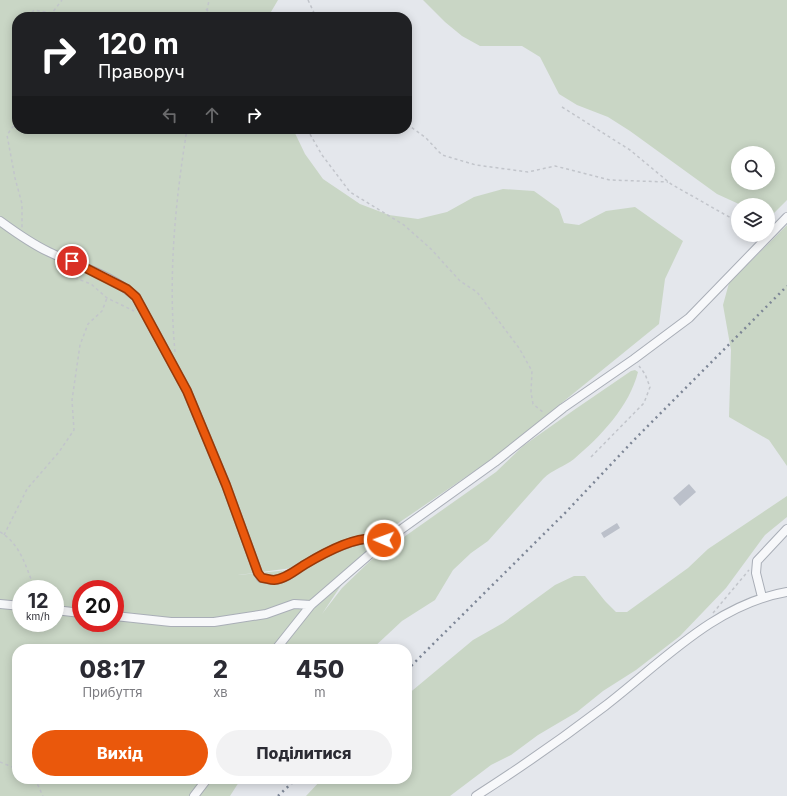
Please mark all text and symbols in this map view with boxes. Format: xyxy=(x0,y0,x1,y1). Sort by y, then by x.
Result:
text: 120 m xyxy=(98,27,179,61)
icon: right xyxy=(32,28,84,80)
text: Праворуч xyxy=(98,61,185,82)
icon: left xyxy=(159,104,181,126)
icon: ahead xyxy=(201,104,223,126)
icon: right xyxy=(243,104,265,126)
map controls xyxy=(731,146,775,242)
button: search xyxy=(731,146,775,190)
button: layers xyxy=(731,198,775,242)
pin xyxy=(55,244,89,278)
icon: arrive xyxy=(61,250,83,272)
position arrow xyxy=(363,519,405,561)
speed limit sign: 20 xyxy=(72,580,124,632)
text: 12 xyxy=(27,589,49,613)
text: km/h xyxy=(26,610,50,622)
text: 08:17 xyxy=(80,655,145,684)
text: 2 xyxy=(213,655,228,684)
text: 450 xyxy=(296,655,344,684)
text: Прибуття xyxy=(82,684,142,700)
text: хв xyxy=(213,684,228,700)
text: m xyxy=(314,684,326,700)
button: Вихід xyxy=(32,730,208,776)
button: Поділитися xyxy=(216,730,392,776)

